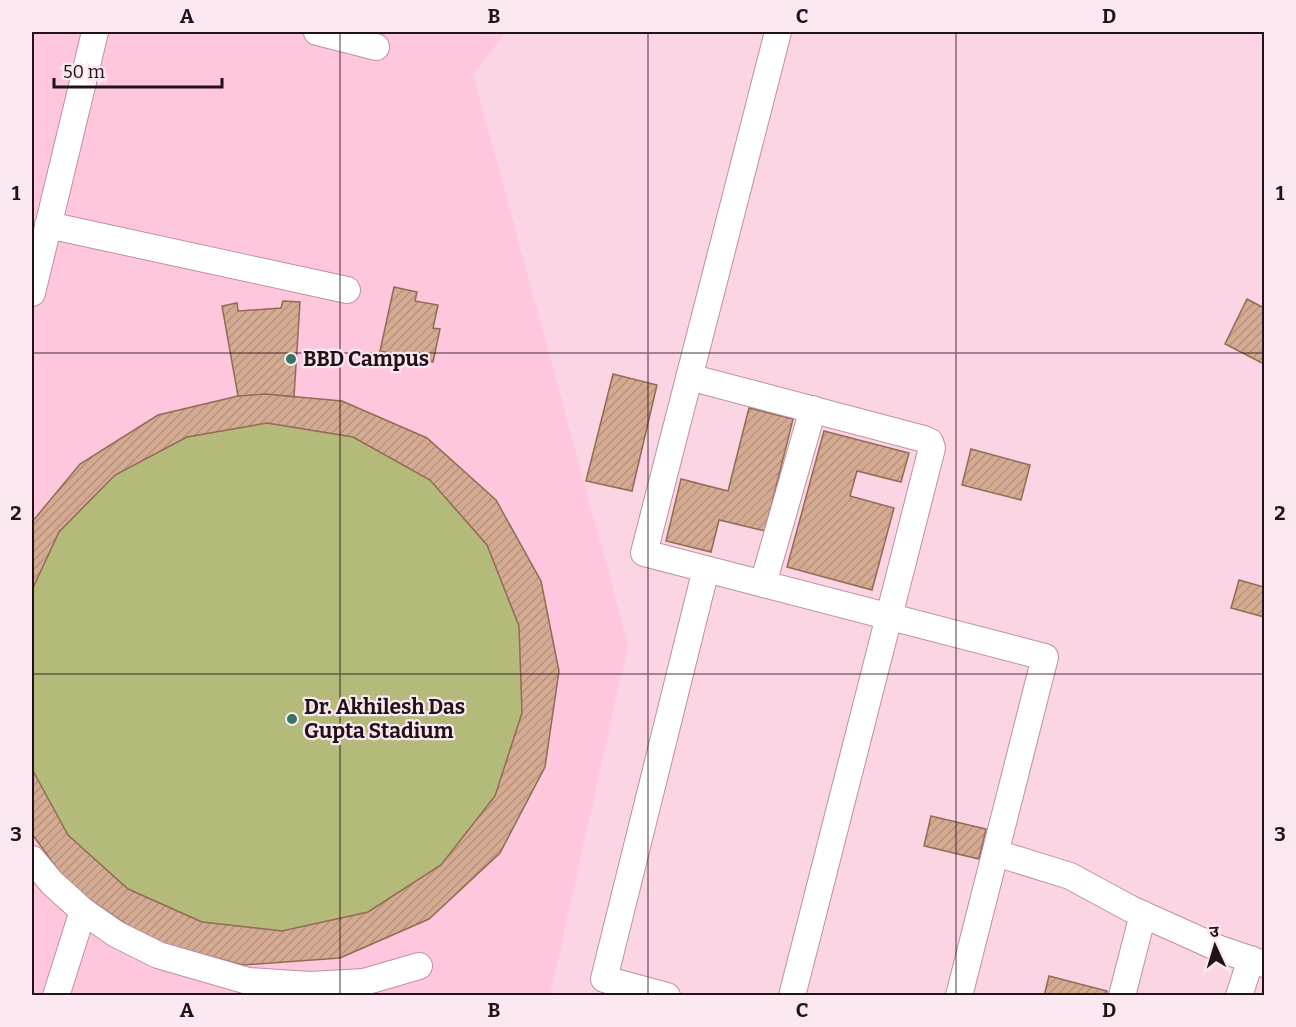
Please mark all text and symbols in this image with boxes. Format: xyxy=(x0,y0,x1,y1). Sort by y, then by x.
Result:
text: A xyxy=(180,4,195,28)
text: B xyxy=(488,4,501,28)
text: C xyxy=(796,4,808,28)
text: D xyxy=(1102,4,1116,28)
scale bar xyxy=(54,51,222,89)
text: 50 m xyxy=(63,61,105,83)
text: 1 xyxy=(12,181,21,205)
text: 1 xyxy=(1276,181,1285,205)
place label: BBD Campus xyxy=(303,346,429,372)
marker: BBD Campus xyxy=(284,352,298,366)
text: 2 xyxy=(10,501,22,525)
text: 2 xyxy=(1274,501,1286,525)
place label: Dr. Akhilesh Das Gupta Stadium xyxy=(304,694,465,744)
marker: Dr. Akhilesh Das Gupta Stadium xyxy=(285,712,299,726)
text: 3 xyxy=(10,822,22,846)
text: 3 xyxy=(1274,822,1286,846)
north arrow xyxy=(1185,916,1245,976)
text: उ xyxy=(1209,922,1220,941)
text: A xyxy=(180,998,195,1022)
text: B xyxy=(488,998,501,1022)
text: C xyxy=(796,998,808,1022)
text: D xyxy=(1102,998,1116,1022)

